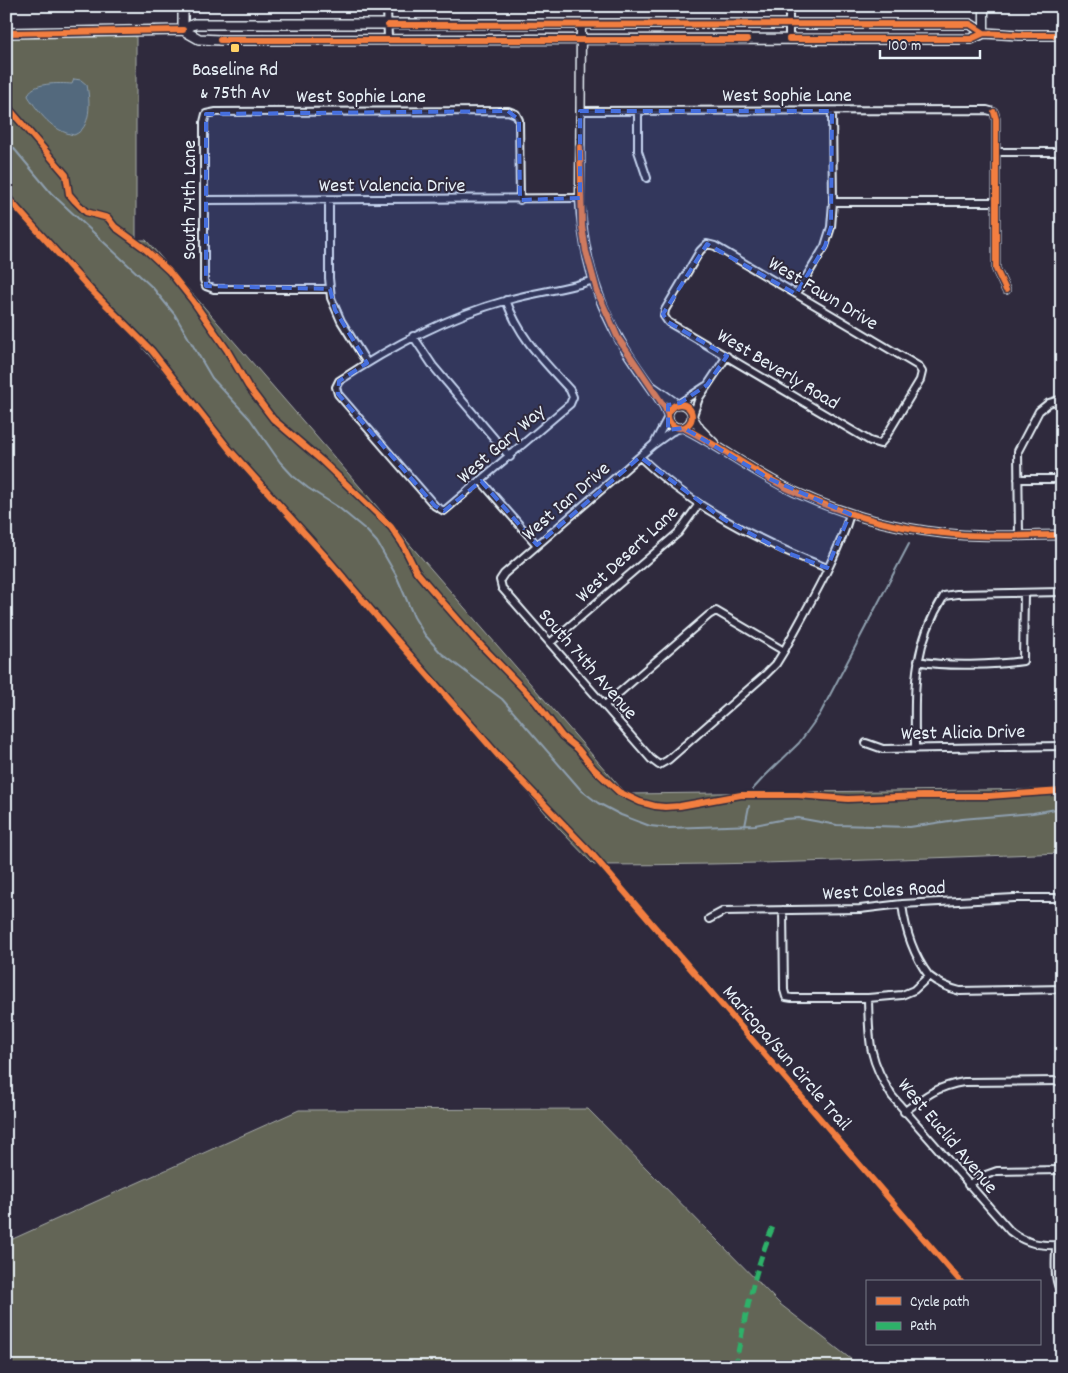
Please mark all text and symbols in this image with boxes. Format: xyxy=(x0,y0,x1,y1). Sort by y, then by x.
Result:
scale bar xyxy=(880,28,980,60)
text: 100 m xyxy=(888,36,921,58)
marker: Baseline Rd & 75th Av xyxy=(229,42,241,54)
place label: Baseline Rd & 75th Av xyxy=(192,57,278,108)
street label: West Sophie Lane xyxy=(722,83,852,111)
street label: West Sophie Lane xyxy=(296,84,426,112)
street label: South 74th Lane xyxy=(177,140,205,260)
street label: West Valencia Drive xyxy=(319,173,466,201)
street label: West Fawn Drive xyxy=(762,251,883,339)
street label: West Beverly Road xyxy=(711,323,844,418)
street label: West Gary Way xyxy=(452,398,553,492)
street label: West Ian Drive xyxy=(517,456,617,548)
street label: West Desert Lane xyxy=(570,500,686,610)
street label: South 74th Avenue xyxy=(530,603,643,727)
street label: West Alicia Drive xyxy=(901,719,1026,749)
street label: West Coles Road xyxy=(822,875,947,909)
street label: Maricopa/Sun Circle Trail xyxy=(714,980,857,1138)
street label: West Euclid Avenue xyxy=(890,1073,1004,1201)
legend xyxy=(866,1280,1040,1346)
text: Cycle path xyxy=(910,1292,970,1314)
text: Path xyxy=(910,1316,936,1338)

